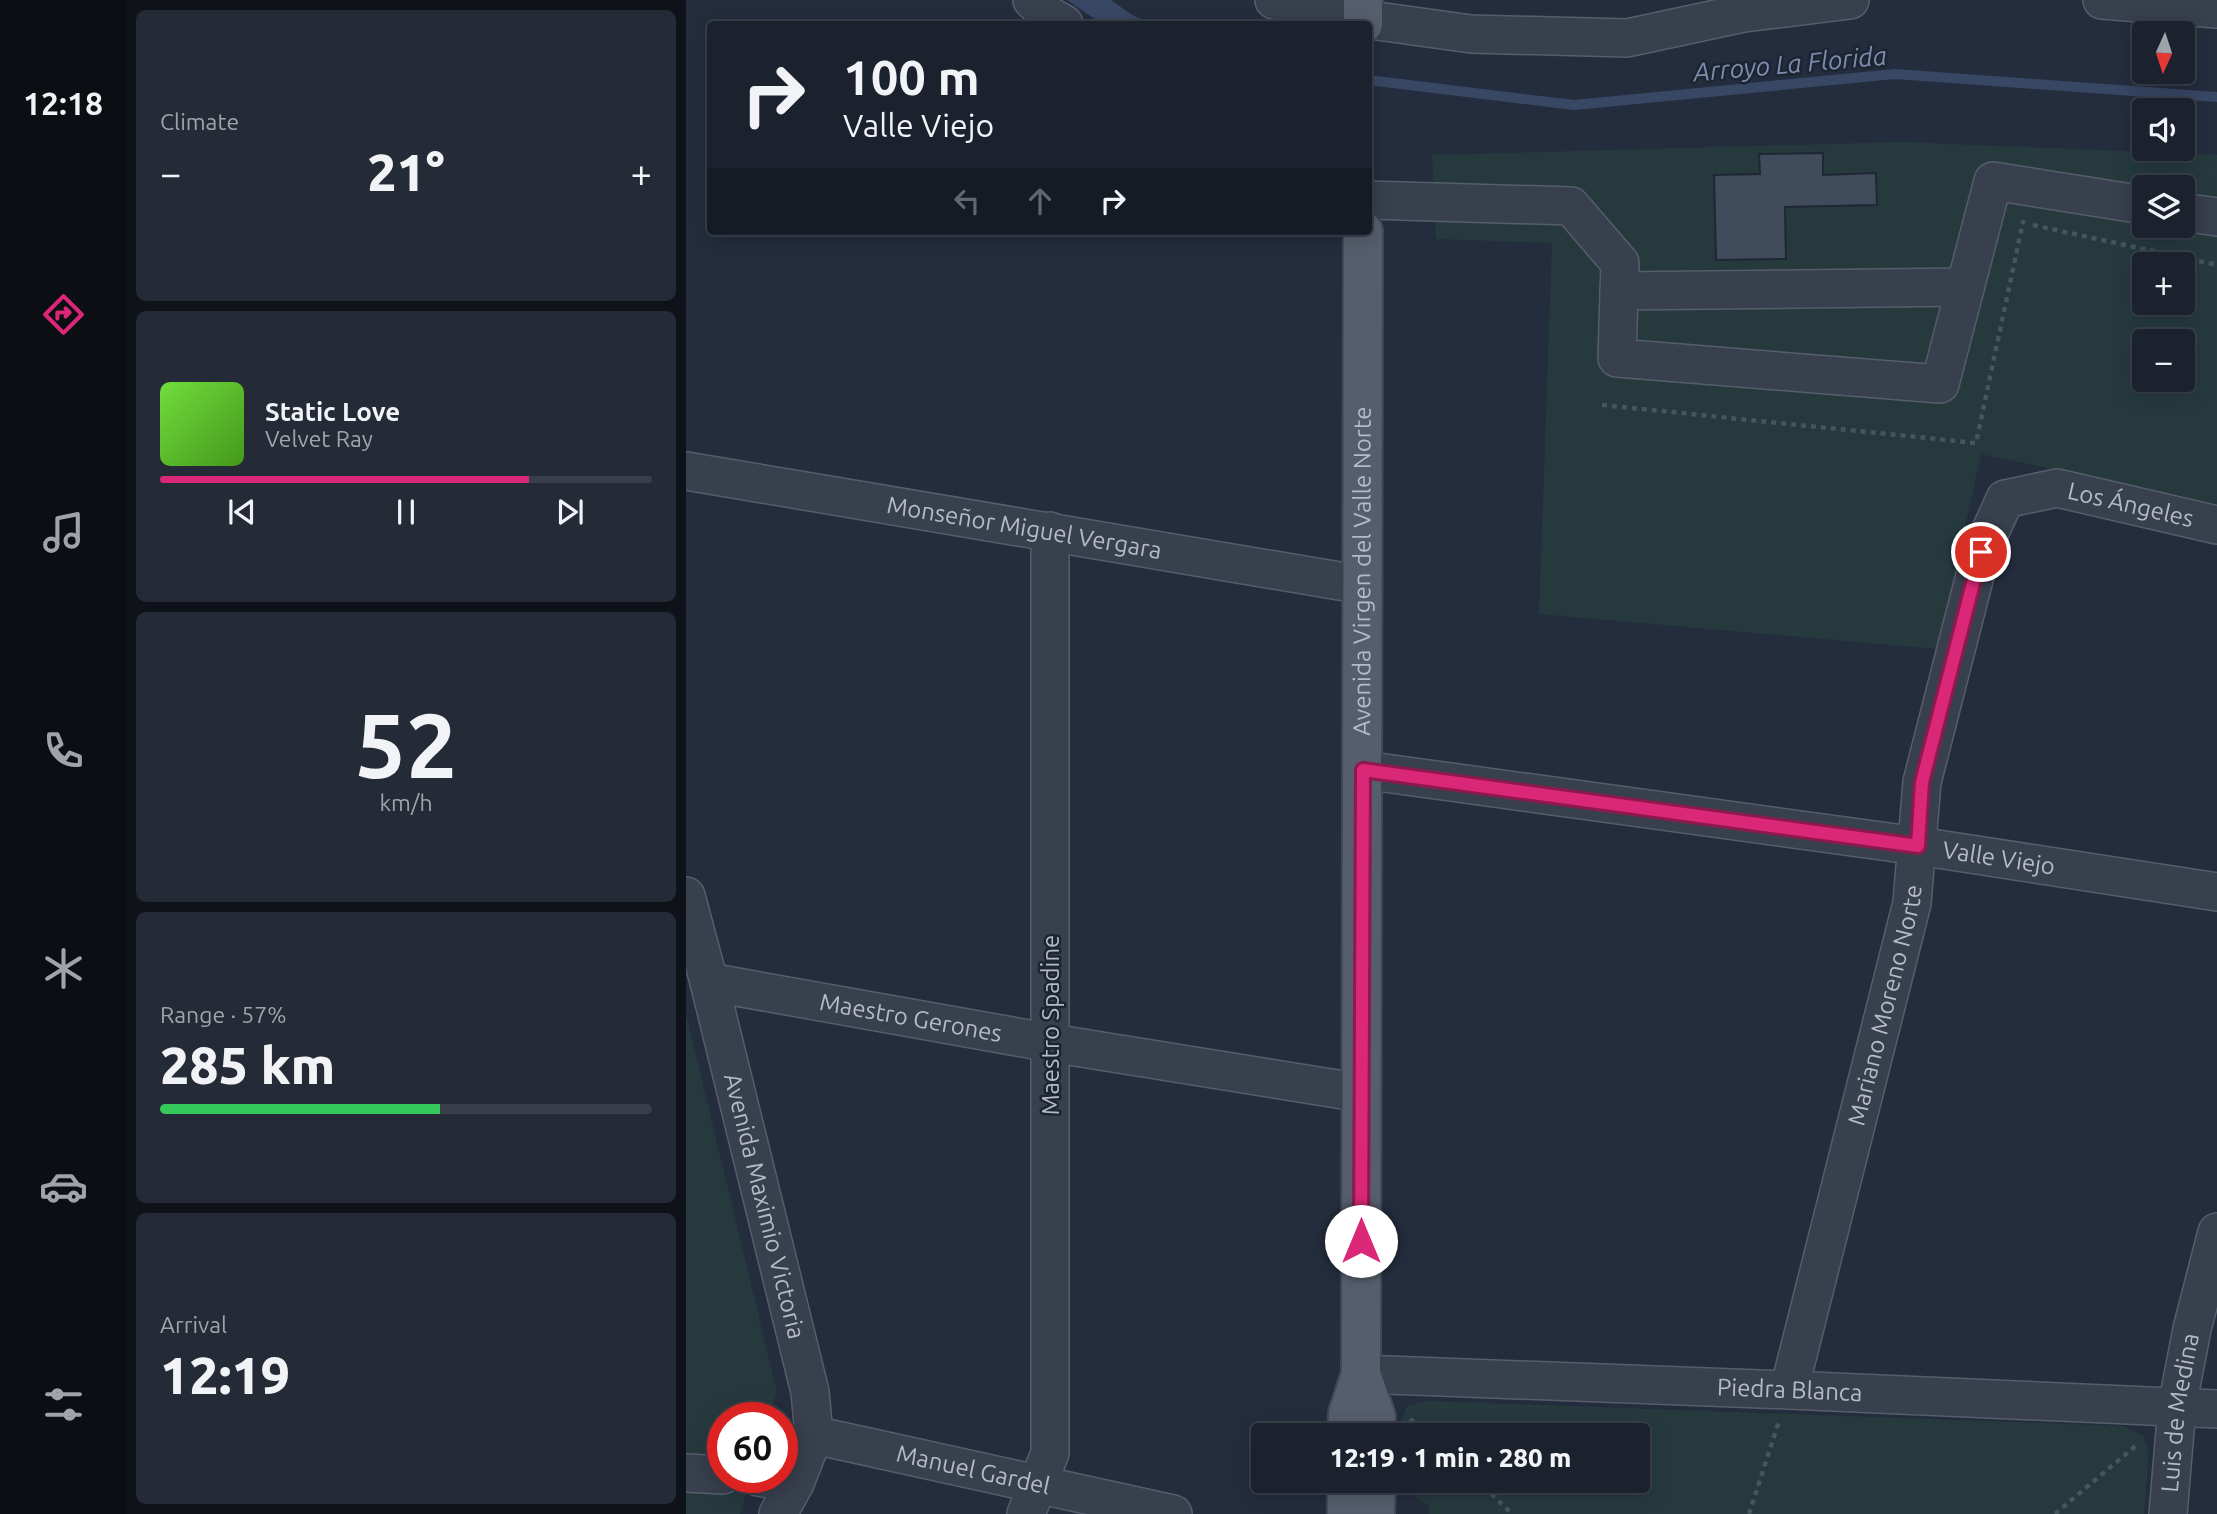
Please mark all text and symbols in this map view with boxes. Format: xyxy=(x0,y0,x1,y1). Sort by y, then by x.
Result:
north arrow xyxy=(2132,21,2194,84)
map controls xyxy=(2132,21,2195,392)
water label: Arroyo La Florida xyxy=(1690,41,1888,87)
icon: right xyxy=(728,49,819,140)
text: 100 m xyxy=(843,49,980,104)
text: 12:18 xyxy=(23,85,103,121)
button: sound xyxy=(2132,98,2195,161)
text: Valle Viejo xyxy=(843,107,994,143)
text: Climate xyxy=(160,109,239,134)
text: 21° xyxy=(367,143,445,201)
text: − xyxy=(160,152,181,194)
text: + xyxy=(631,152,652,194)
button: layers xyxy=(2132,175,2195,238)
icon: left xyxy=(948,182,986,220)
icon: ahead xyxy=(1021,182,1059,220)
icon: right xyxy=(1094,182,1132,220)
button: + xyxy=(2132,252,2195,315)
icon: directions xyxy=(39,290,88,339)
button: − xyxy=(2132,329,2195,392)
text: Static Love xyxy=(265,397,400,426)
street label: Avenida Virgen del Valle Norte xyxy=(1348,406,1376,736)
text: Velvet Ray xyxy=(265,426,373,451)
street label: Los Ángeles xyxy=(2065,477,2196,532)
street label: Monseñor Miguel Vergara xyxy=(885,491,1164,564)
icon: previous xyxy=(223,493,261,531)
icon: pause xyxy=(387,493,425,531)
icon: next xyxy=(551,493,589,531)
icon: music xyxy=(39,508,88,557)
pin xyxy=(1951,522,2011,582)
icon: arrive xyxy=(1962,533,2000,571)
text: 52 xyxy=(355,693,457,795)
icon: phone xyxy=(39,726,88,775)
text: km/h xyxy=(379,790,433,815)
street label: Valle Viejo xyxy=(1941,836,2057,880)
street label: Mariano Moreno Norte xyxy=(1842,884,1926,1128)
street label: Maestro Spadine xyxy=(1037,935,1064,1115)
icon: climate xyxy=(39,944,88,993)
street label: Maestro Gerones xyxy=(818,988,1004,1047)
text: Range · 57% xyxy=(160,1002,287,1027)
text: 285 km xyxy=(160,1036,335,1094)
street label: Avenida Maximio Victoria xyxy=(719,1071,810,1342)
icon: car xyxy=(39,1162,88,1211)
position arrow xyxy=(1324,1204,1398,1278)
text: Arrival xyxy=(160,1312,227,1337)
street label: Luis de Medina xyxy=(2156,1331,2204,1493)
text: 12:19 xyxy=(160,1346,290,1404)
street label: Piedra Blanca xyxy=(1717,1373,1863,1406)
icon: filters xyxy=(39,1380,88,1429)
speed limit sign: 60 xyxy=(707,1402,798,1493)
street label: Manuel Gardel xyxy=(894,1440,1053,1500)
text: 12:19 · 1 min · 280 m xyxy=(1330,1443,1571,1472)

